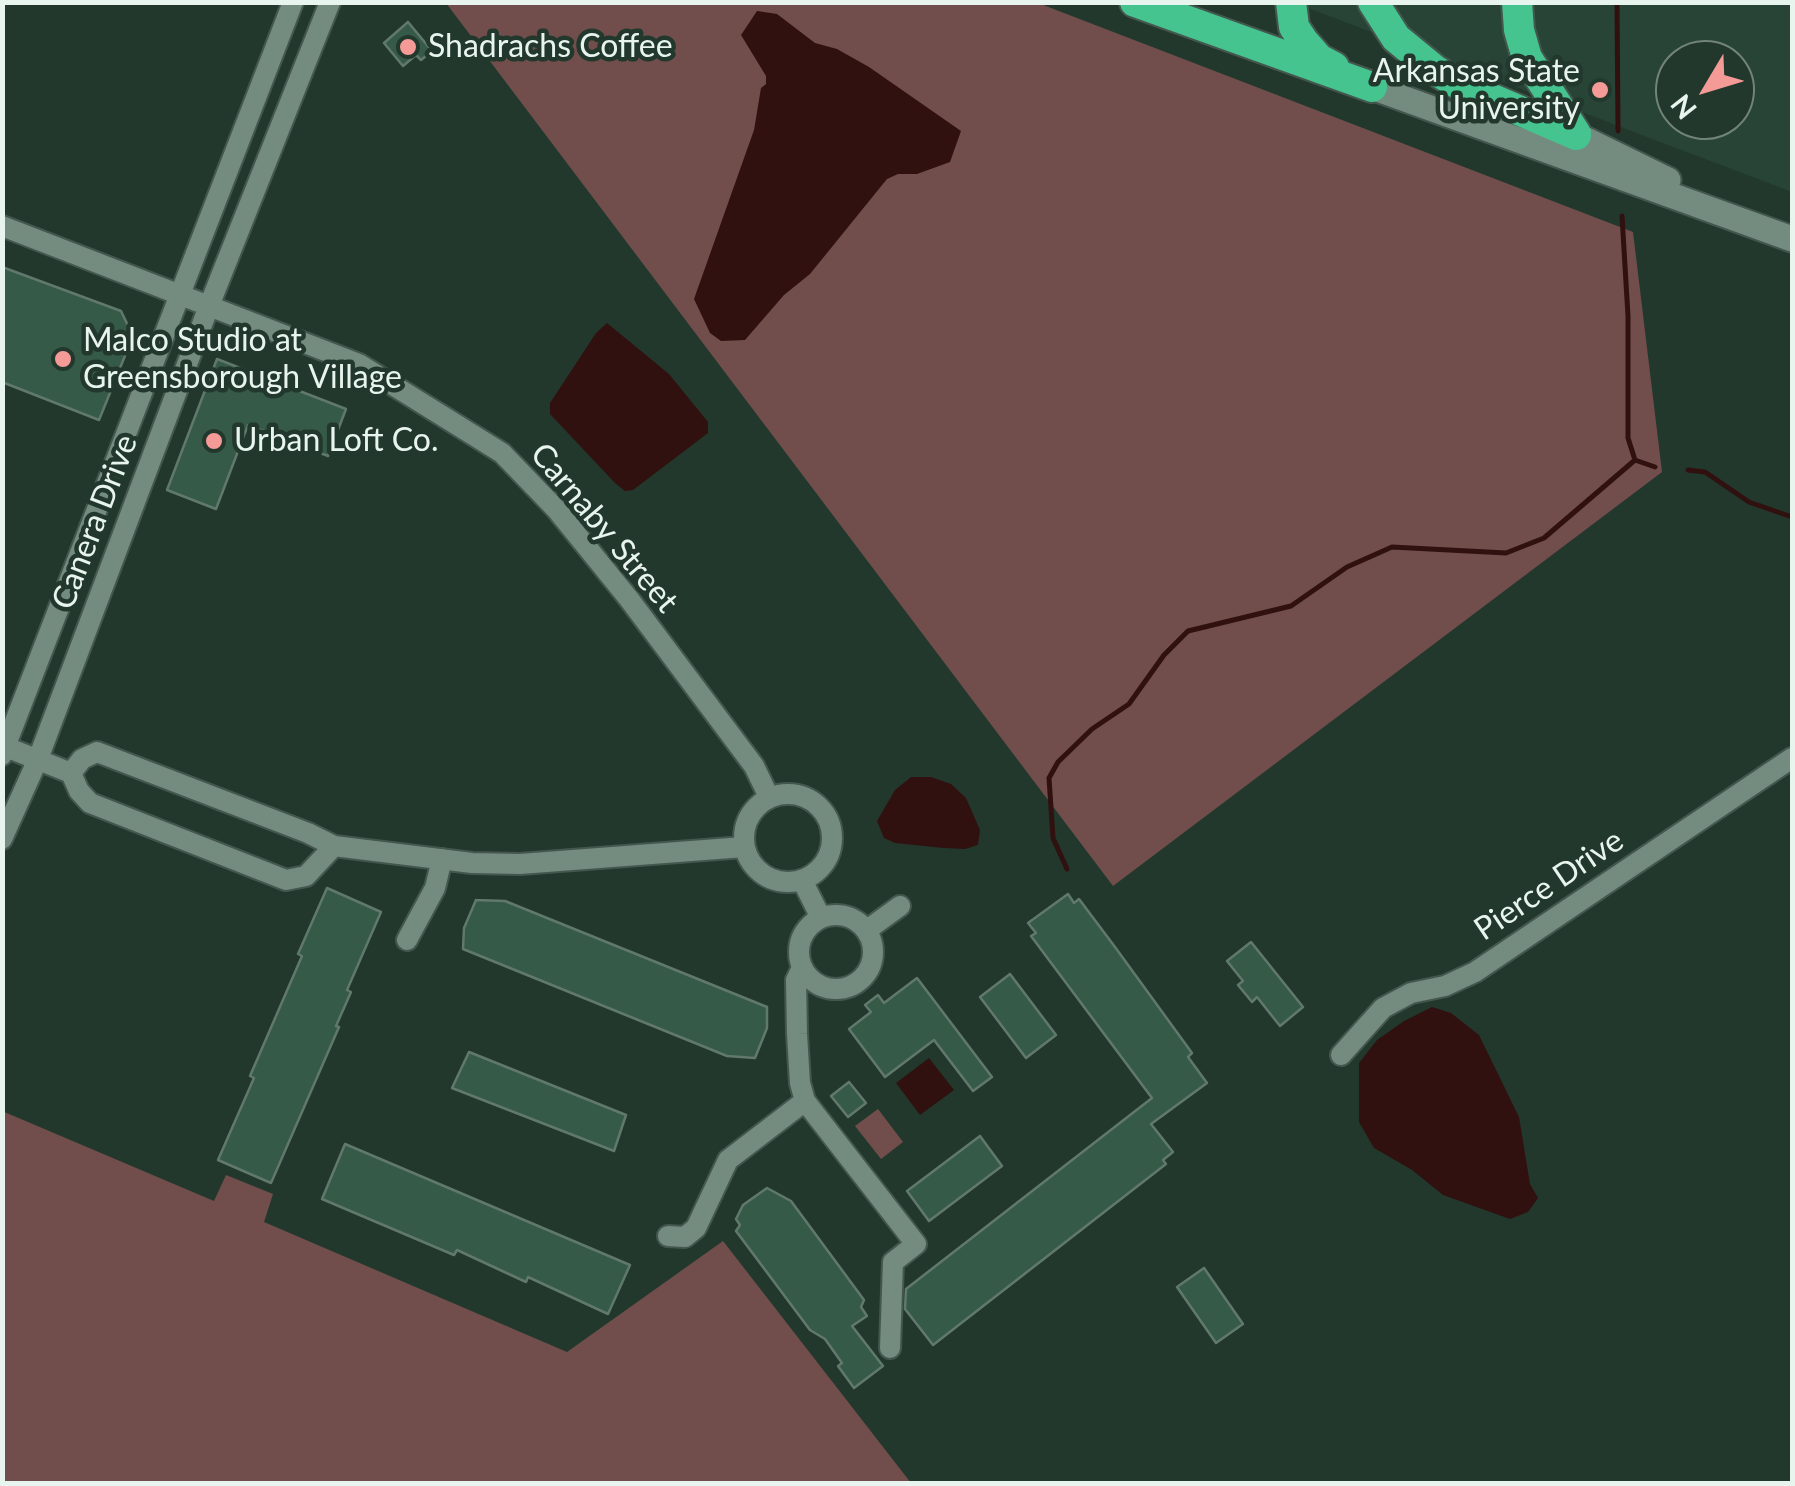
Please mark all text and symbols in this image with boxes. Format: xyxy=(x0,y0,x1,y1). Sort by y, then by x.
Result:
place label: Shadrachs Coffee xyxy=(428,28,673,66)
marker: Shadrachs Coffee xyxy=(397,36,419,58)
north arrow xyxy=(1655,40,1755,140)
place label: Arkansas State University xyxy=(1373,53,1580,128)
marker: Arkansas State University xyxy=(1589,79,1611,101)
text: N xyxy=(1663,88,1703,126)
place label: Malco Studio at Greensborough Village xyxy=(83,322,402,397)
marker: Malco Studio at Greensborough Village xyxy=(52,348,74,370)
place label: Urban Loft Co. xyxy=(234,422,438,460)
street label: Canera Drive xyxy=(44,429,146,615)
marker: Urban Loft Co. xyxy=(203,430,225,452)
street label: Carnaby Street xyxy=(522,436,686,620)
street label: Pierce Drive xyxy=(1467,821,1631,949)

